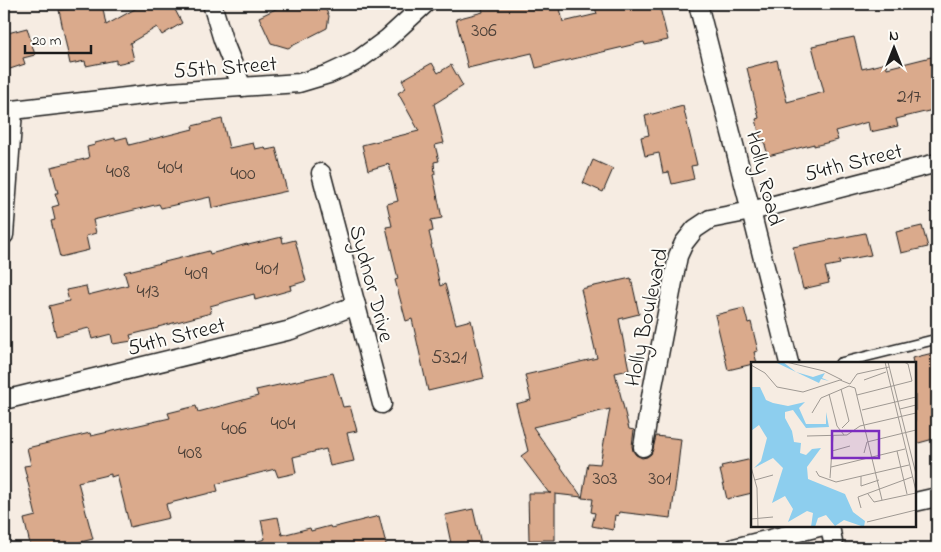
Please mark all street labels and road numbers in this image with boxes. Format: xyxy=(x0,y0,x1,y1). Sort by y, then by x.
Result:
street label: 55th Street xyxy=(172,49,279,89)
street label: Holly Road xyxy=(735,128,790,230)
street label: 54th Street xyxy=(801,136,907,192)
street label: Sydnor Drive xyxy=(338,222,401,346)
street label: Holly Boulevard xyxy=(618,246,679,390)
street label: 54th Street xyxy=(124,310,230,366)

